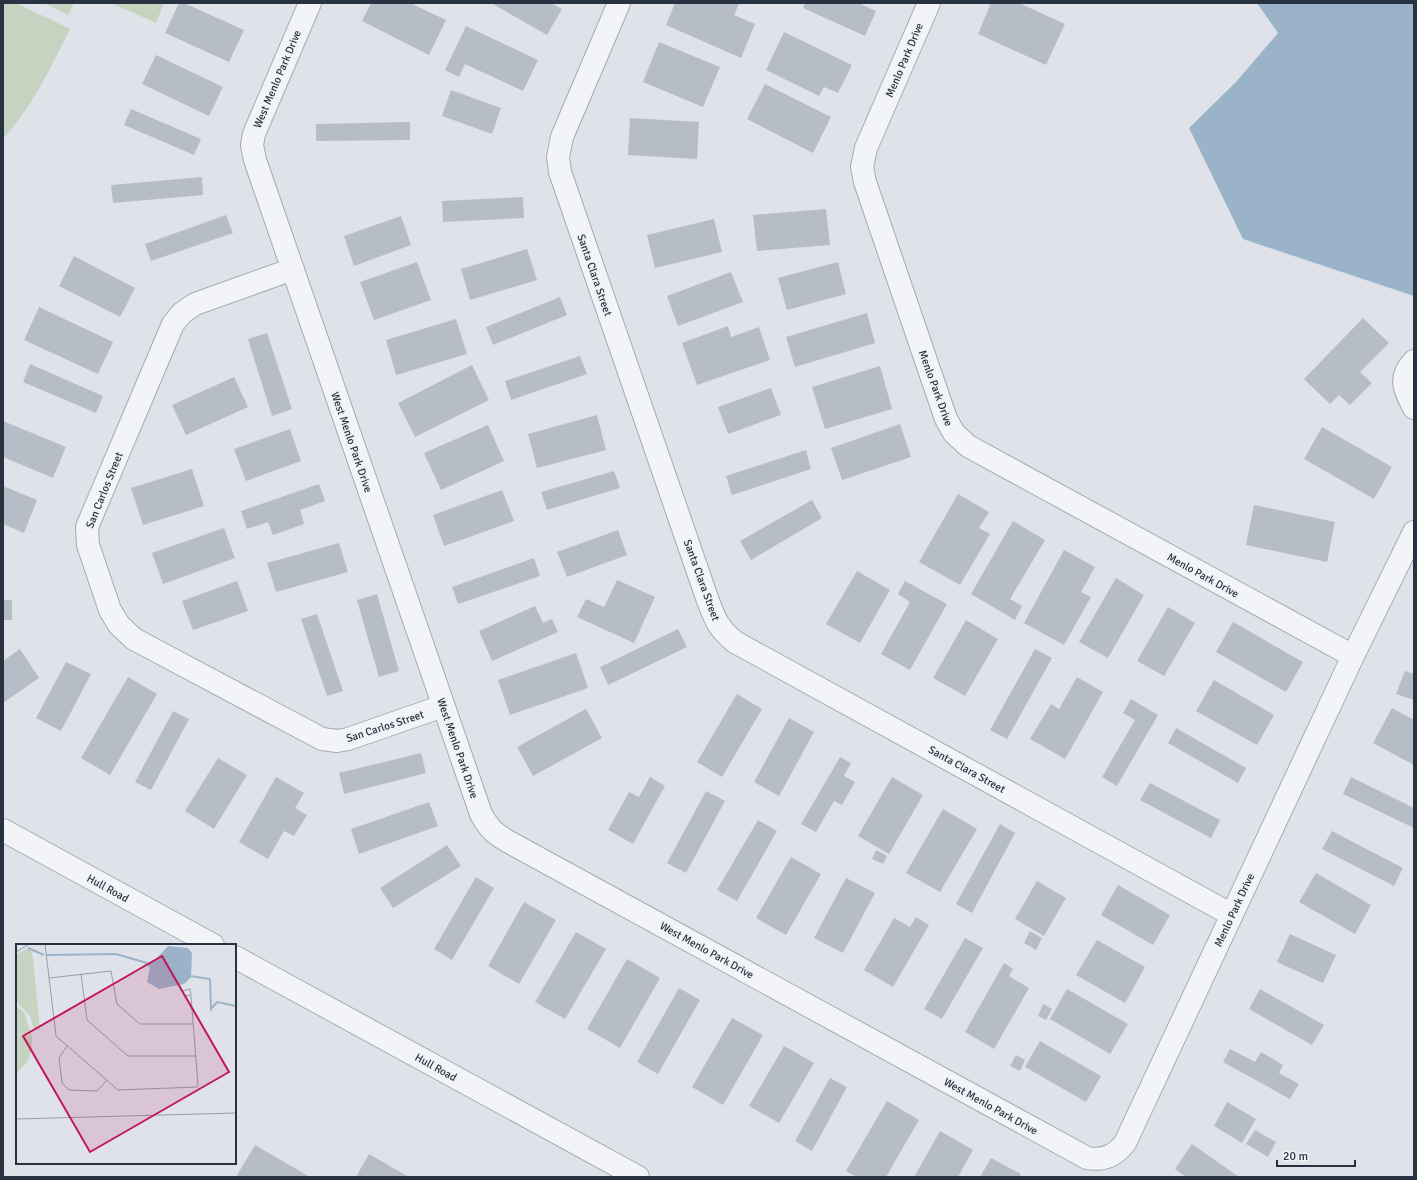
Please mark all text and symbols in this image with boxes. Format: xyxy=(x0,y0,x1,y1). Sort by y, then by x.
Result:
street label: Menlo Park Drive xyxy=(883,21,926,99)
street label: West Menlo Park Drive xyxy=(251,28,304,130)
street label: Santa Clara Street xyxy=(574,233,615,318)
street label: Menlo Park Drive xyxy=(916,348,955,428)
street label: West Menlo Park Drive xyxy=(328,390,375,494)
street label: San Carlos Street xyxy=(83,450,126,530)
street label: Santa Clara Street xyxy=(681,538,722,623)
street label: Menlo Park Drive xyxy=(1165,550,1241,600)
street label: West Menlo Park Drive xyxy=(434,696,481,800)
street label: San Carlos Street xyxy=(345,708,426,745)
street label: Santa Clara Street xyxy=(926,743,1007,796)
street label: Menlo Park Drive xyxy=(1212,871,1257,949)
street label: Hull Road xyxy=(85,872,131,905)
street label: West Menlo Park Drive xyxy=(658,919,756,982)
inset map xyxy=(16,944,236,1164)
street label: Hull Road xyxy=(413,1051,459,1084)
street label: West Menlo Park Drive xyxy=(942,1075,1040,1138)
scale bar xyxy=(1277,1142,1355,1168)
text: 20 m xyxy=(1283,1149,1308,1164)

